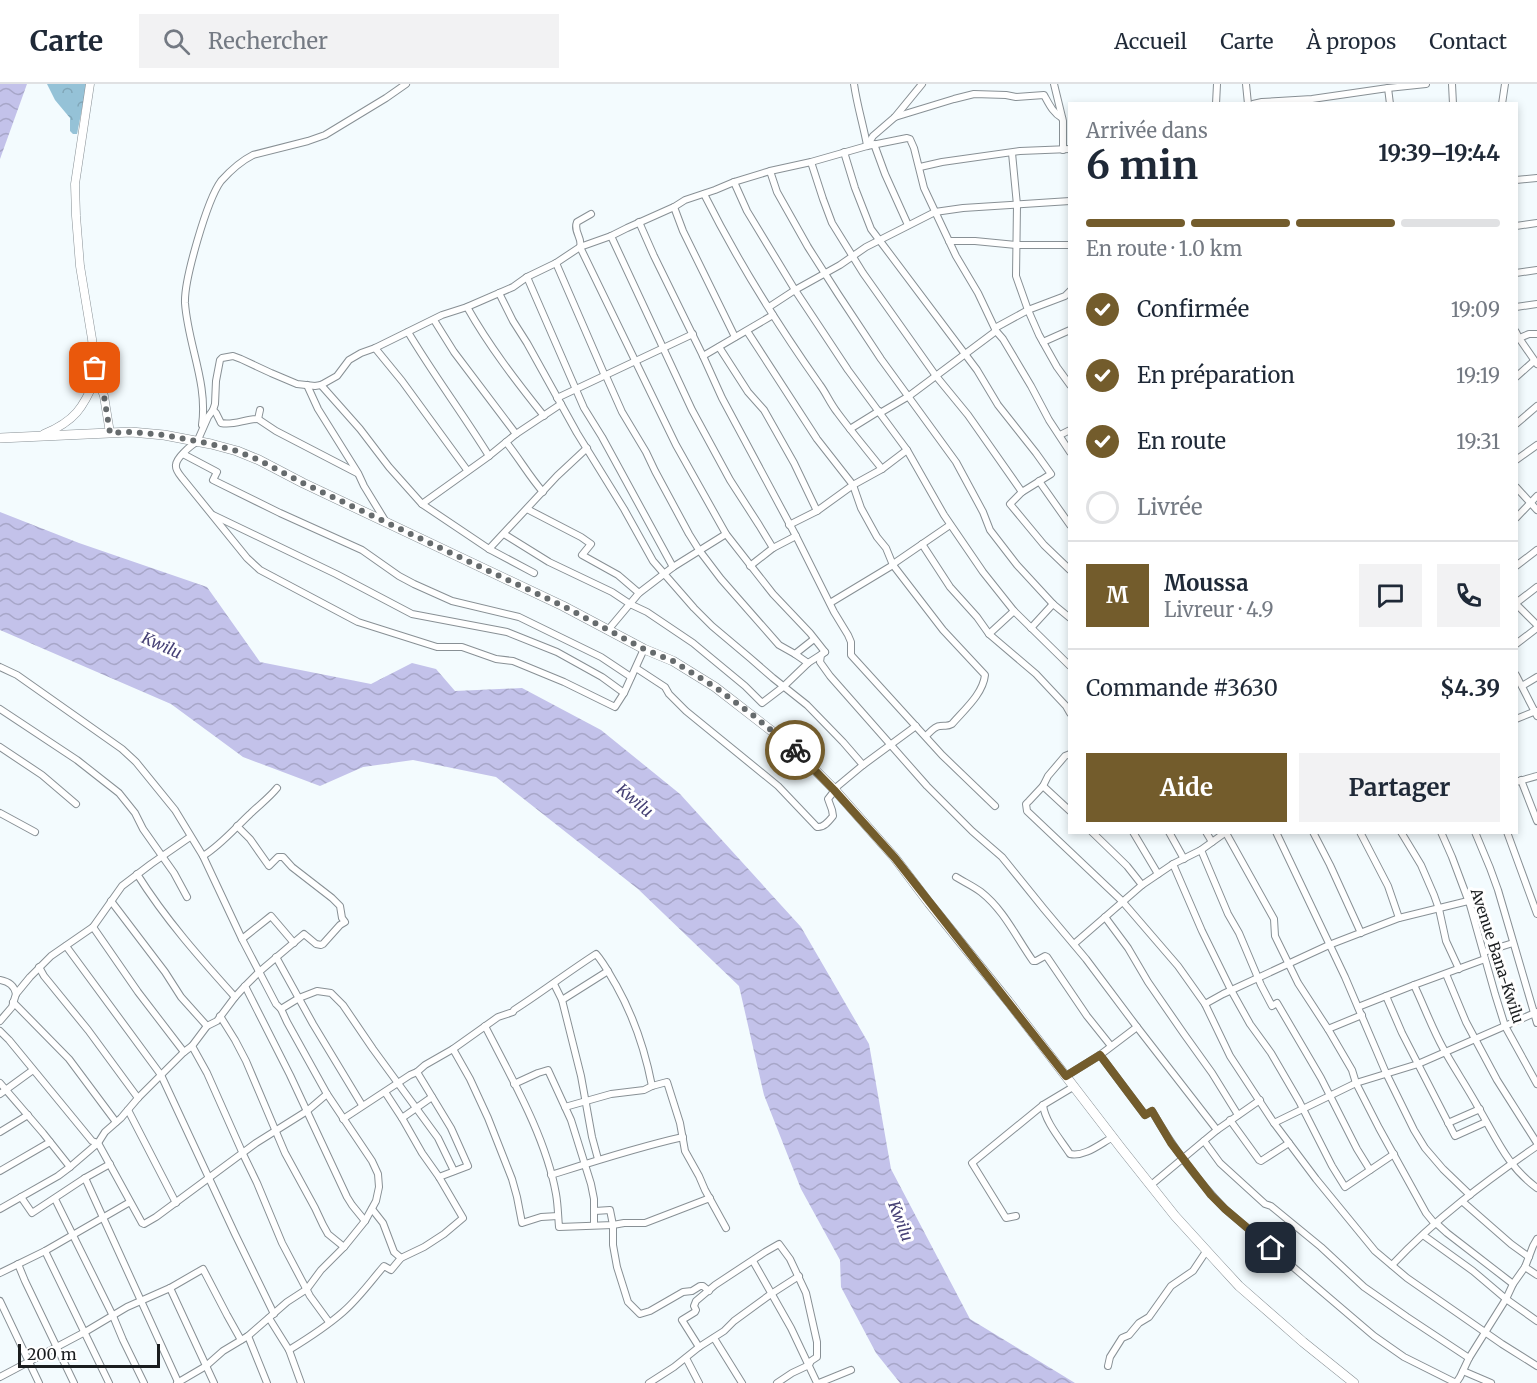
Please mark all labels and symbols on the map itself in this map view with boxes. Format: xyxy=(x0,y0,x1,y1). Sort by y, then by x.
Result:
pin xyxy=(69,342,120,393)
water label: Kwilu xyxy=(138,627,185,663)
courier xyxy=(765,720,825,780)
water label: Kwilu xyxy=(612,778,657,821)
street label: Avenue Bana-Kwilu xyxy=(1466,885,1528,1026)
water label: Kwilu xyxy=(884,1197,918,1244)
pin xyxy=(1245,1222,1296,1273)
scale bar xyxy=(18,1341,160,1368)

